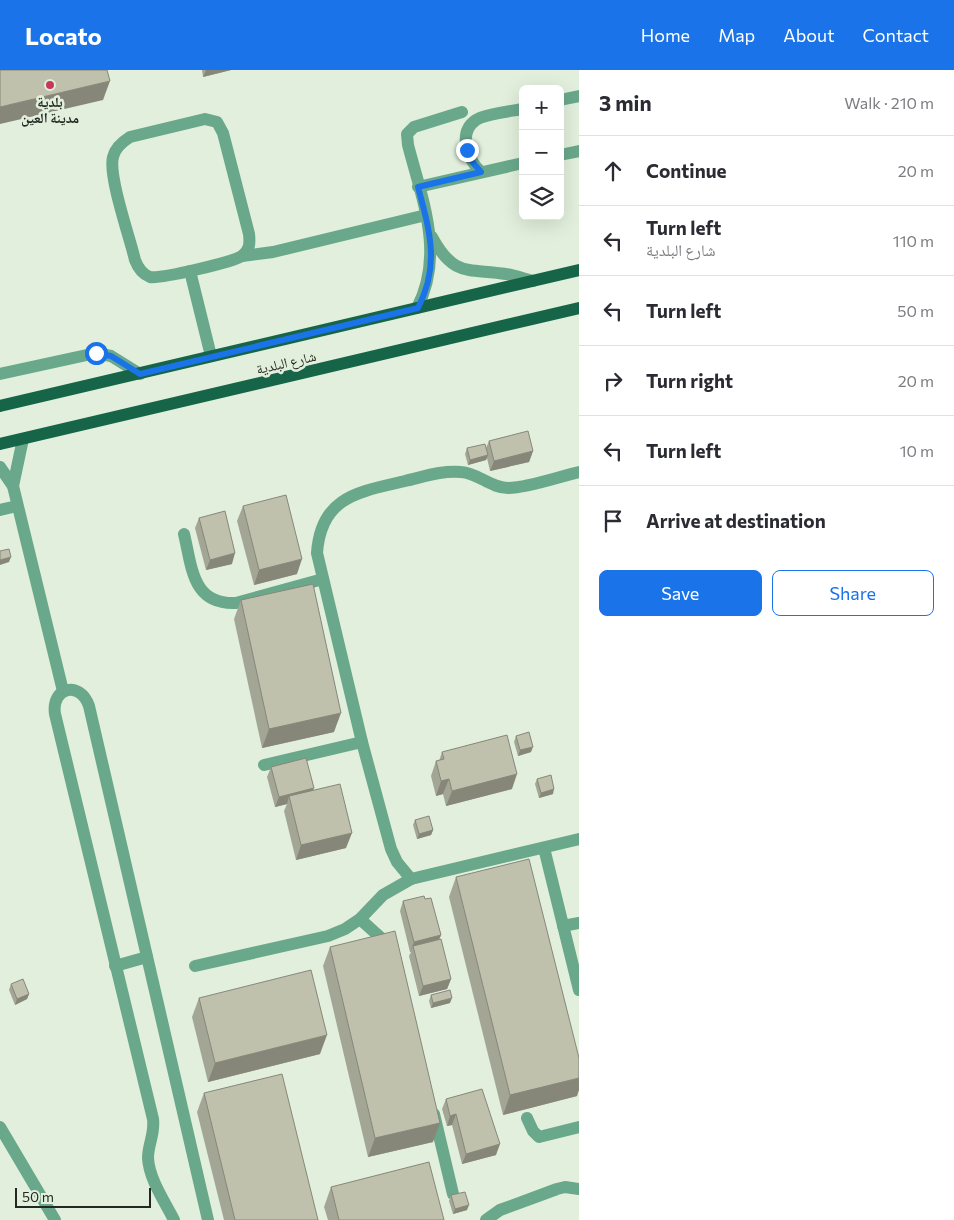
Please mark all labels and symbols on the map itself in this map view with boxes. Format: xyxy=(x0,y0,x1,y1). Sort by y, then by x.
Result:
marker: بلدية مدينة العين xyxy=(44,79,56,91)
place label: بلدية مدينة العين xyxy=(21,93,79,127)
route end xyxy=(456,139,479,162)
route start xyxy=(85,342,108,365)
street label: شارع البلدية xyxy=(254,347,318,379)
scale bar xyxy=(15,1185,151,1208)

